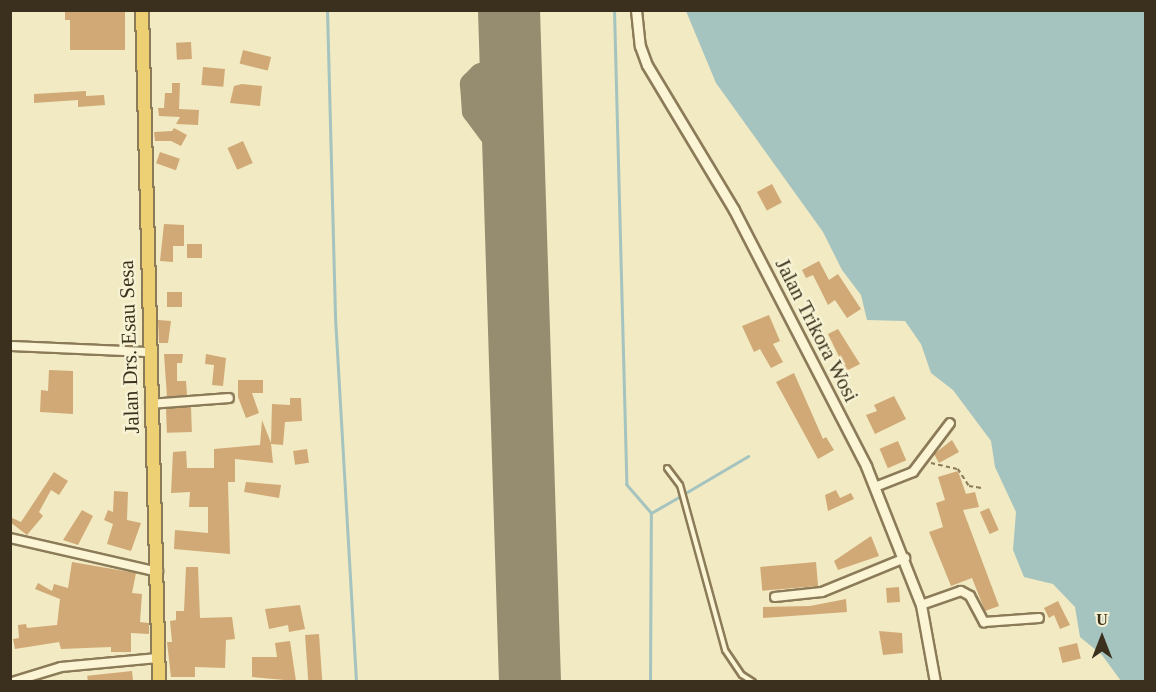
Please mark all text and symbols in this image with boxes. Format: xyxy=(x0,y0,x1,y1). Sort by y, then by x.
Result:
street label: Jalan Trikora Wosi xyxy=(770,254,864,406)
street label: Jalan Drs. Esau Sesa xyxy=(113,260,145,434)
north arrow xyxy=(1072,608,1132,668)
text: U xyxy=(1096,611,1108,628)

